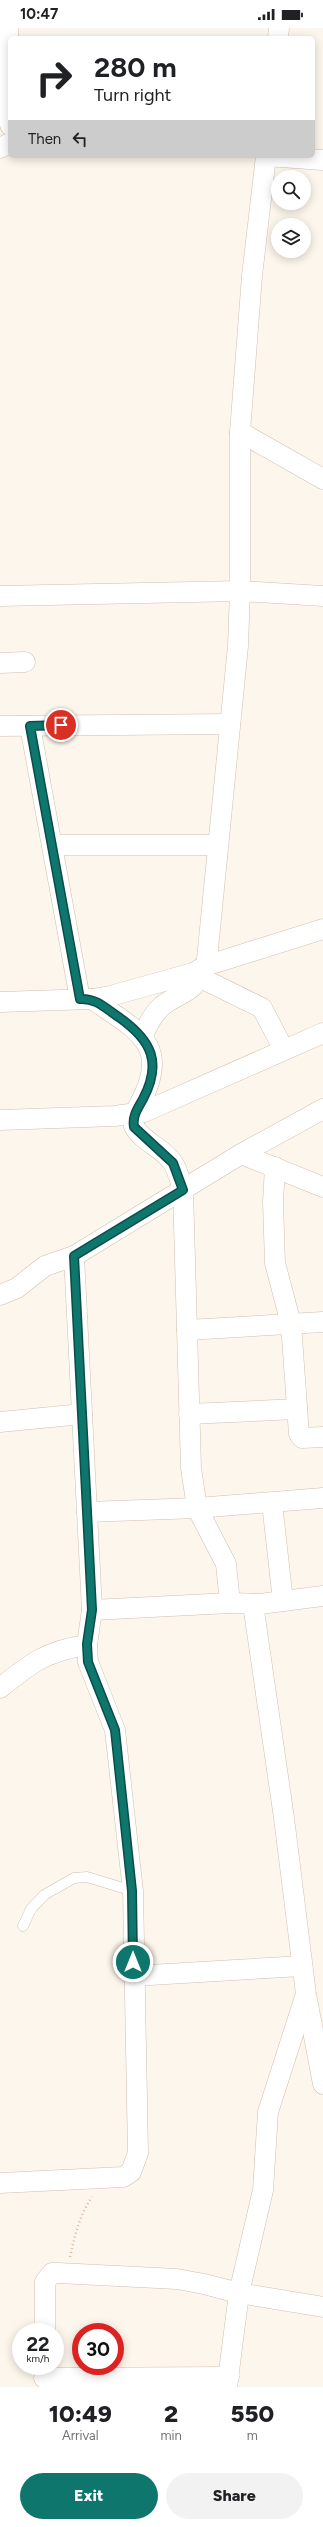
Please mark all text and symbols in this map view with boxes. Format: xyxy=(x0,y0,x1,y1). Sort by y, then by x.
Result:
text: 10:47 xyxy=(20,5,58,23)
text: 280 m xyxy=(94,50,177,84)
icon: right xyxy=(28,52,80,104)
text: Turn right xyxy=(94,84,171,106)
icon: left xyxy=(69,128,91,150)
text: Then xyxy=(28,130,61,148)
map controls xyxy=(271,170,311,258)
button: search xyxy=(271,170,311,210)
button: layers xyxy=(271,218,311,258)
pin xyxy=(44,708,78,742)
icon: arrive xyxy=(50,714,72,736)
position arrow xyxy=(112,1941,154,1983)
speed limit sign: 30 xyxy=(72,2323,124,2375)
text: 22 xyxy=(26,2332,50,2356)
text: km/h xyxy=(27,2352,49,2365)
text: 10:49 xyxy=(49,2399,112,2428)
text: 2 xyxy=(164,2399,178,2428)
text: 550 xyxy=(231,2399,274,2428)
text: Arrival xyxy=(62,2428,99,2443)
text: min xyxy=(161,2428,182,2443)
text: m xyxy=(247,2428,258,2443)
button: Exit xyxy=(20,2473,158,2519)
button: Share xyxy=(166,2473,303,2519)

